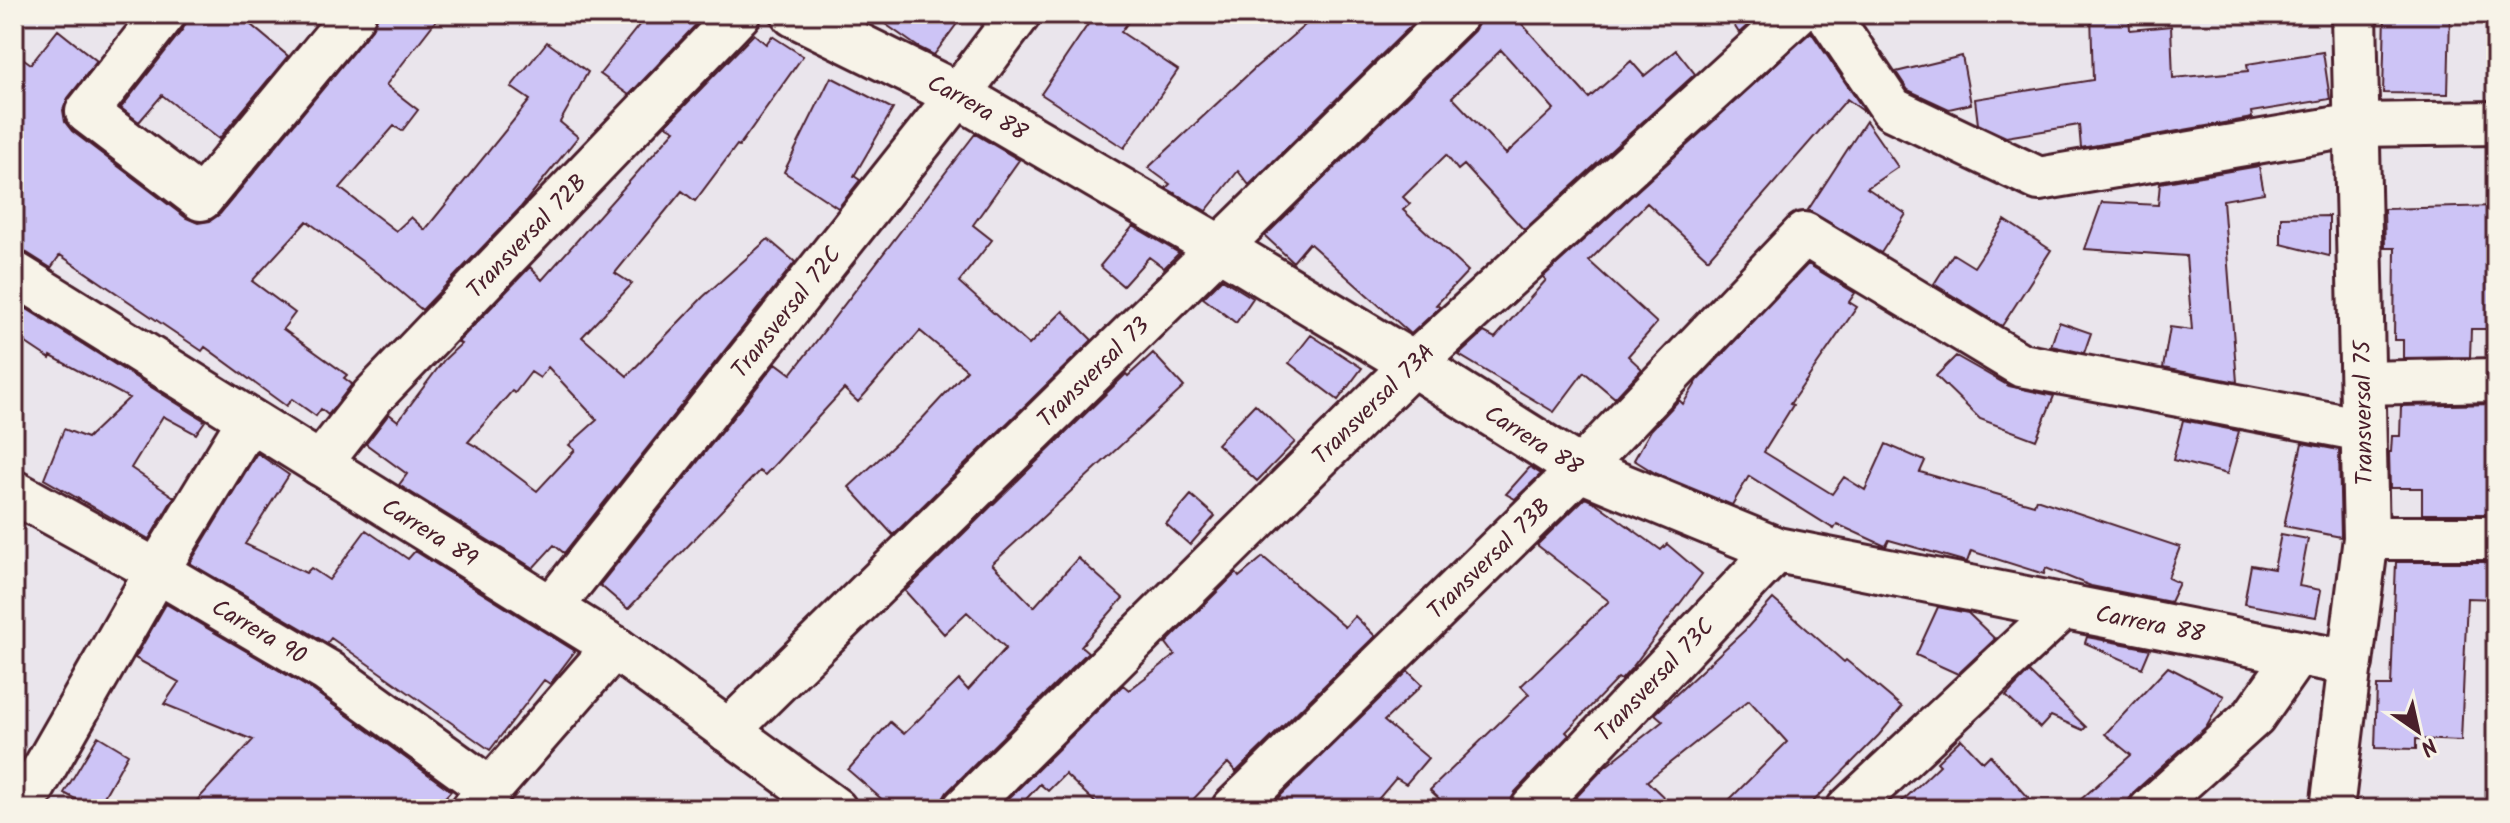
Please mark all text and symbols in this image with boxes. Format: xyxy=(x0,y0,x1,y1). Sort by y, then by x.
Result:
street label: Carrera 88 xyxy=(920,65,1035,153)
street label: Transversal 72B xyxy=(458,165,597,309)
street label: Transversal 72C xyxy=(722,238,852,388)
street label: Transversal 73 xyxy=(1028,308,1160,438)
street label: Transversal 73A xyxy=(1303,334,1445,475)
street label: Transversal 75 xyxy=(2344,338,2385,486)
street label: Carrera 88 xyxy=(1476,395,1590,487)
street label: Carrera 89 xyxy=(373,489,485,579)
street label: Transversal 73B xyxy=(1419,489,1561,630)
street label: Carrera 90 xyxy=(203,589,314,676)
street label: Carrera 88 xyxy=(2092,595,2208,655)
street label: Transversal 73C xyxy=(1586,609,1725,752)
north arrow xyxy=(2378,691,2458,771)
text: N xyxy=(2412,727,2443,764)

